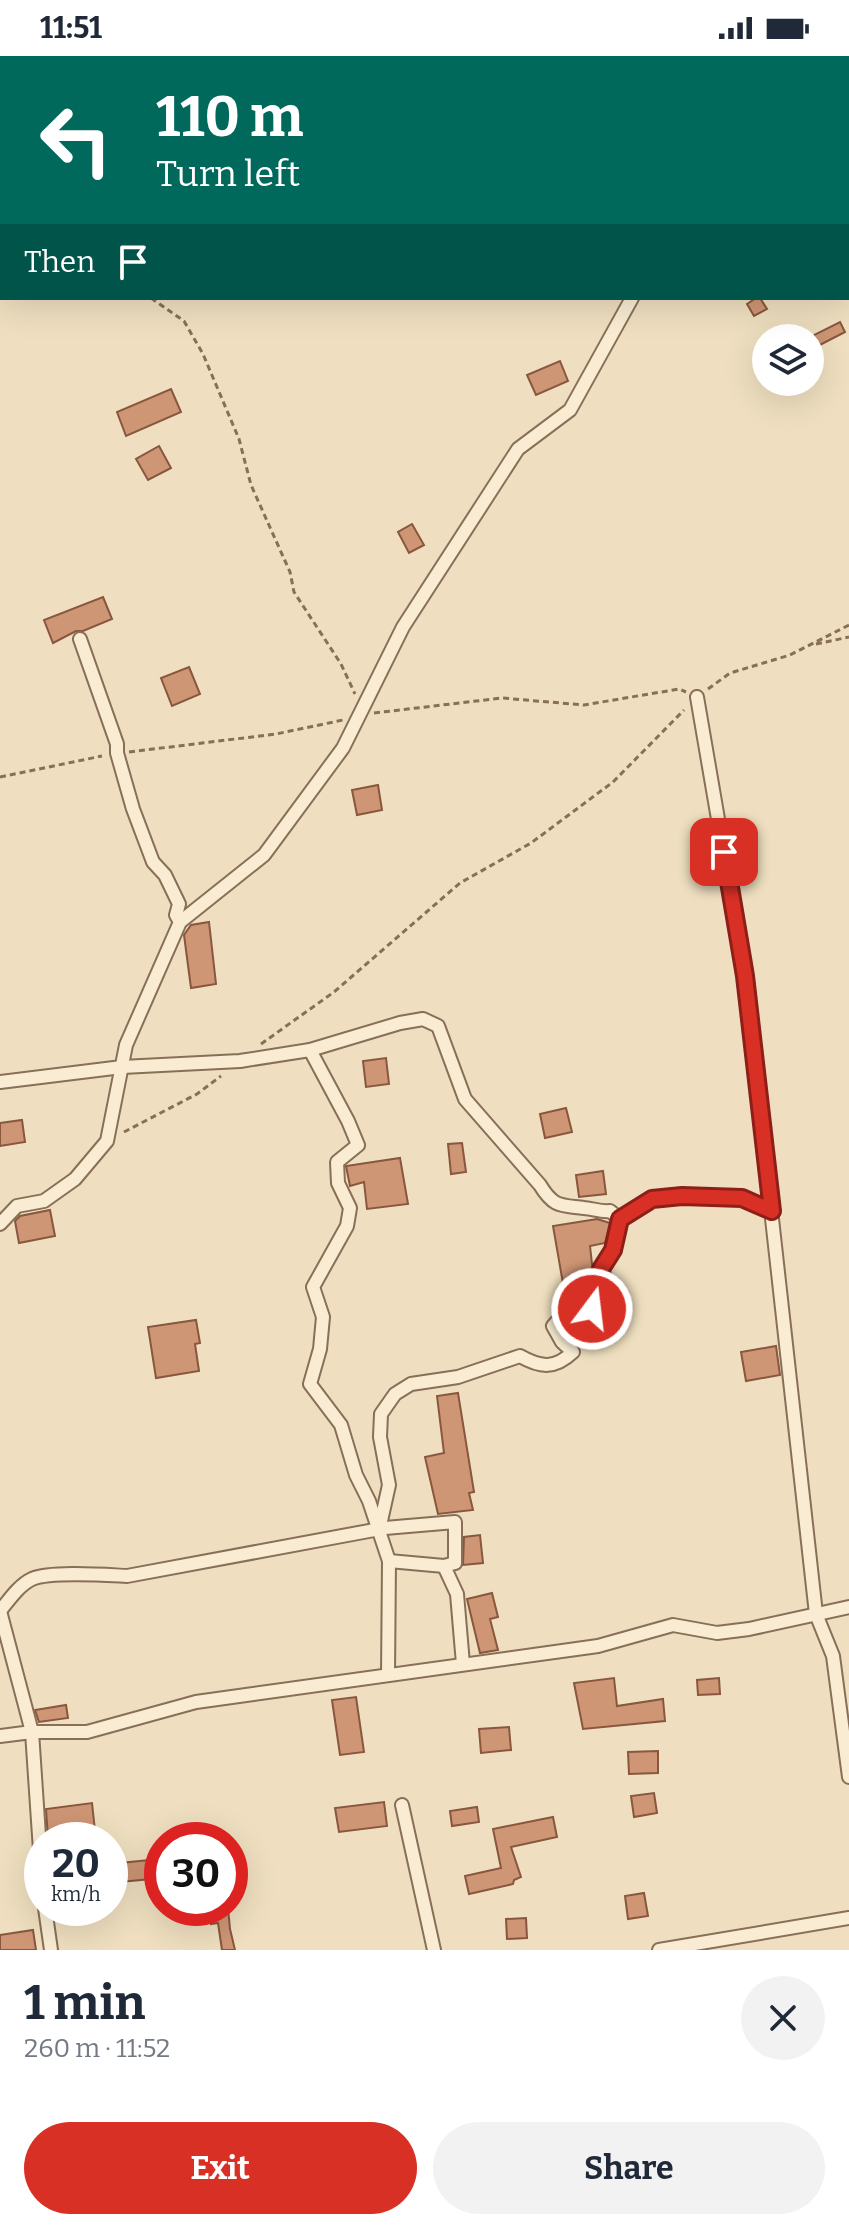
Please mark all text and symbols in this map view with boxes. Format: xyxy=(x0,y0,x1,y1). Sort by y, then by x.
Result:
text: 11:51 xyxy=(40,10,102,46)
text: 110 m xyxy=(156,84,303,151)
icon: left xyxy=(24,88,128,192)
text: Turn left xyxy=(156,152,300,196)
icon: arrive xyxy=(111,240,155,284)
text: Then xyxy=(24,244,95,280)
map controls xyxy=(752,324,824,396)
button: layers xyxy=(752,324,824,396)
pin xyxy=(690,818,758,886)
icon: arrive xyxy=(702,830,746,874)
position arrow xyxy=(550,1267,634,1351)
speed limit sign: 30 xyxy=(144,1822,248,1926)
text: 20 xyxy=(52,1840,100,1888)
text: km/h xyxy=(51,1882,101,1906)
text: 1 min xyxy=(24,1974,145,2032)
button: close xyxy=(741,1976,825,2060)
text: 260 m · 11:52 xyxy=(24,2033,170,2064)
button: Exit xyxy=(24,2122,417,2214)
button: Share xyxy=(433,2122,825,2214)

